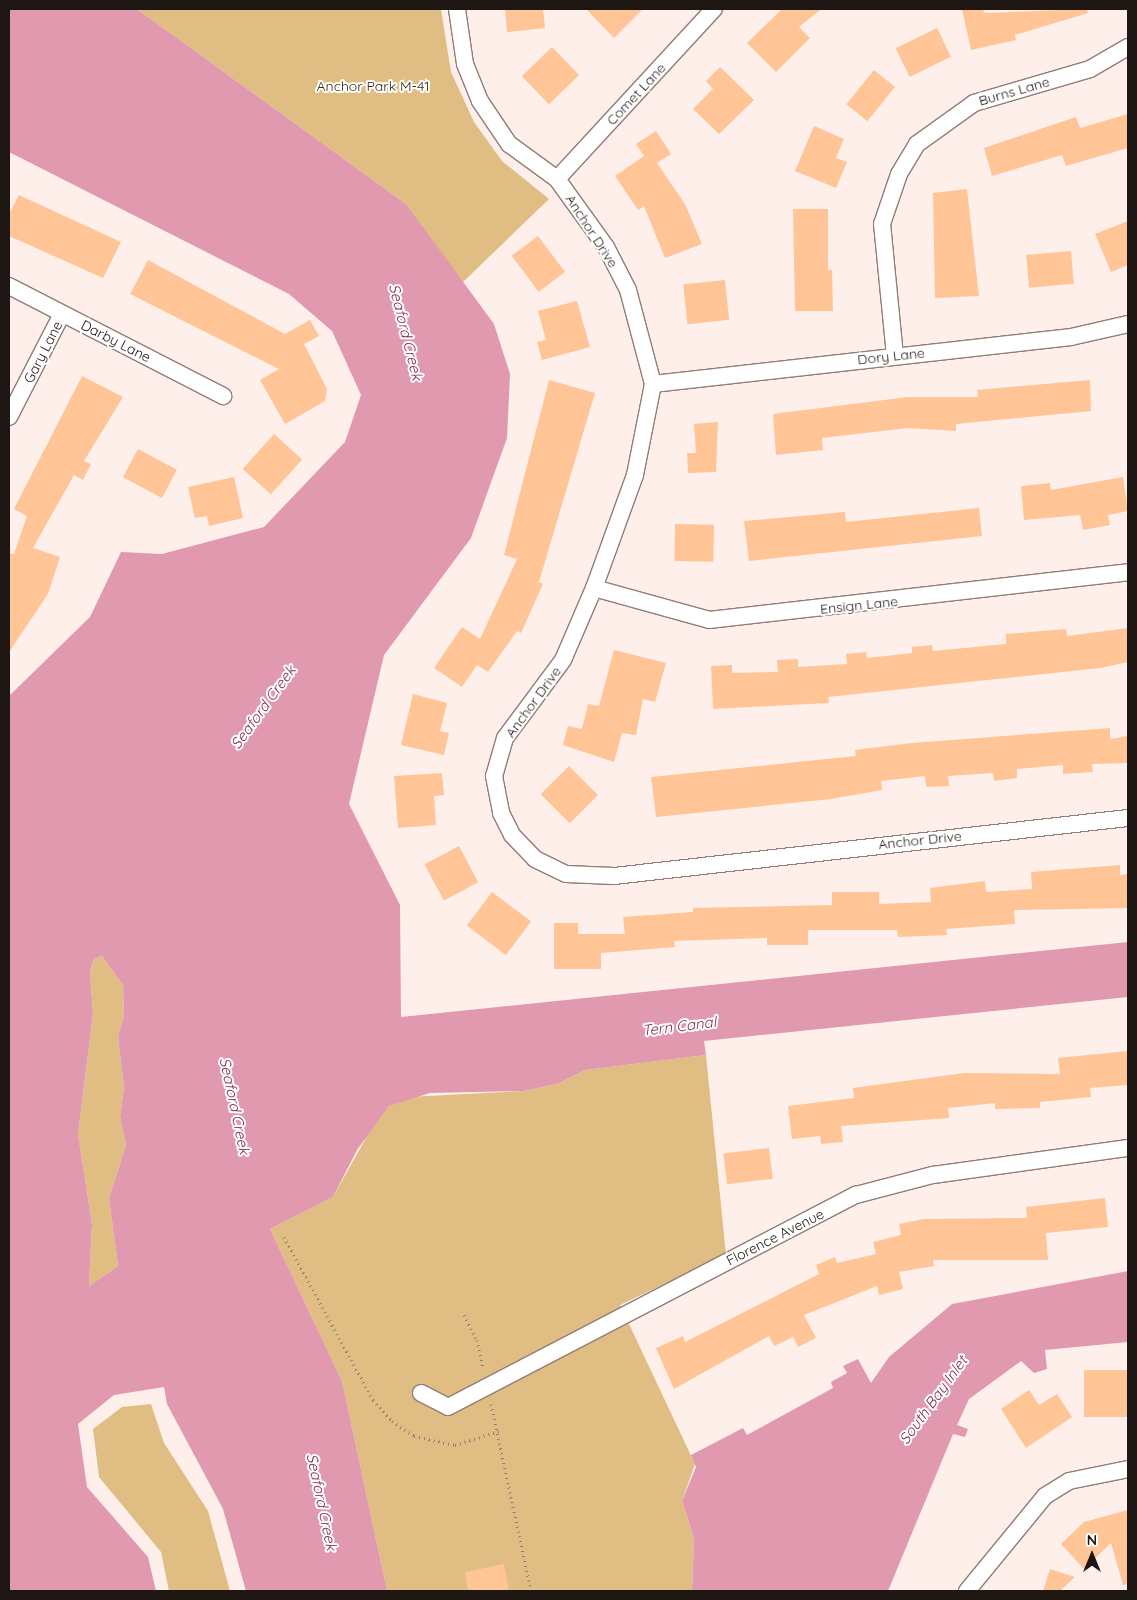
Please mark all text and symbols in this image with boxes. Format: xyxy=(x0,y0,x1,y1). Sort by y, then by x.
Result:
street label: Comet Lane xyxy=(603,59,669,129)
street label: Burns Lane xyxy=(977,73,1051,109)
park label: Anchor Park M-41 xyxy=(317,78,429,94)
street label: Anchor Drive xyxy=(562,191,622,271)
water label: Seaford Creek xyxy=(385,282,427,382)
street label: Darby Lane xyxy=(78,316,154,366)
street label: Gary Lane xyxy=(20,318,66,386)
street label: Dory Lane xyxy=(856,344,926,368)
street label: Ensign Lane xyxy=(819,593,899,617)
water label: Seaford Creek xyxy=(227,662,299,752)
street label: Anchor Drive xyxy=(502,663,564,741)
street label: Anchor Drive xyxy=(877,827,963,853)
water label: Tern Canal xyxy=(641,1013,717,1039)
water label: Seaford Creek xyxy=(216,1056,254,1156)
street label: Florence Avenue xyxy=(723,1205,827,1269)
water label: South Bay Inlet xyxy=(895,1352,971,1448)
water label: Seaford Creek xyxy=(303,1452,341,1552)
north arrow xyxy=(1067,1530,1117,1580)
text: N xyxy=(1087,1531,1097,1549)

